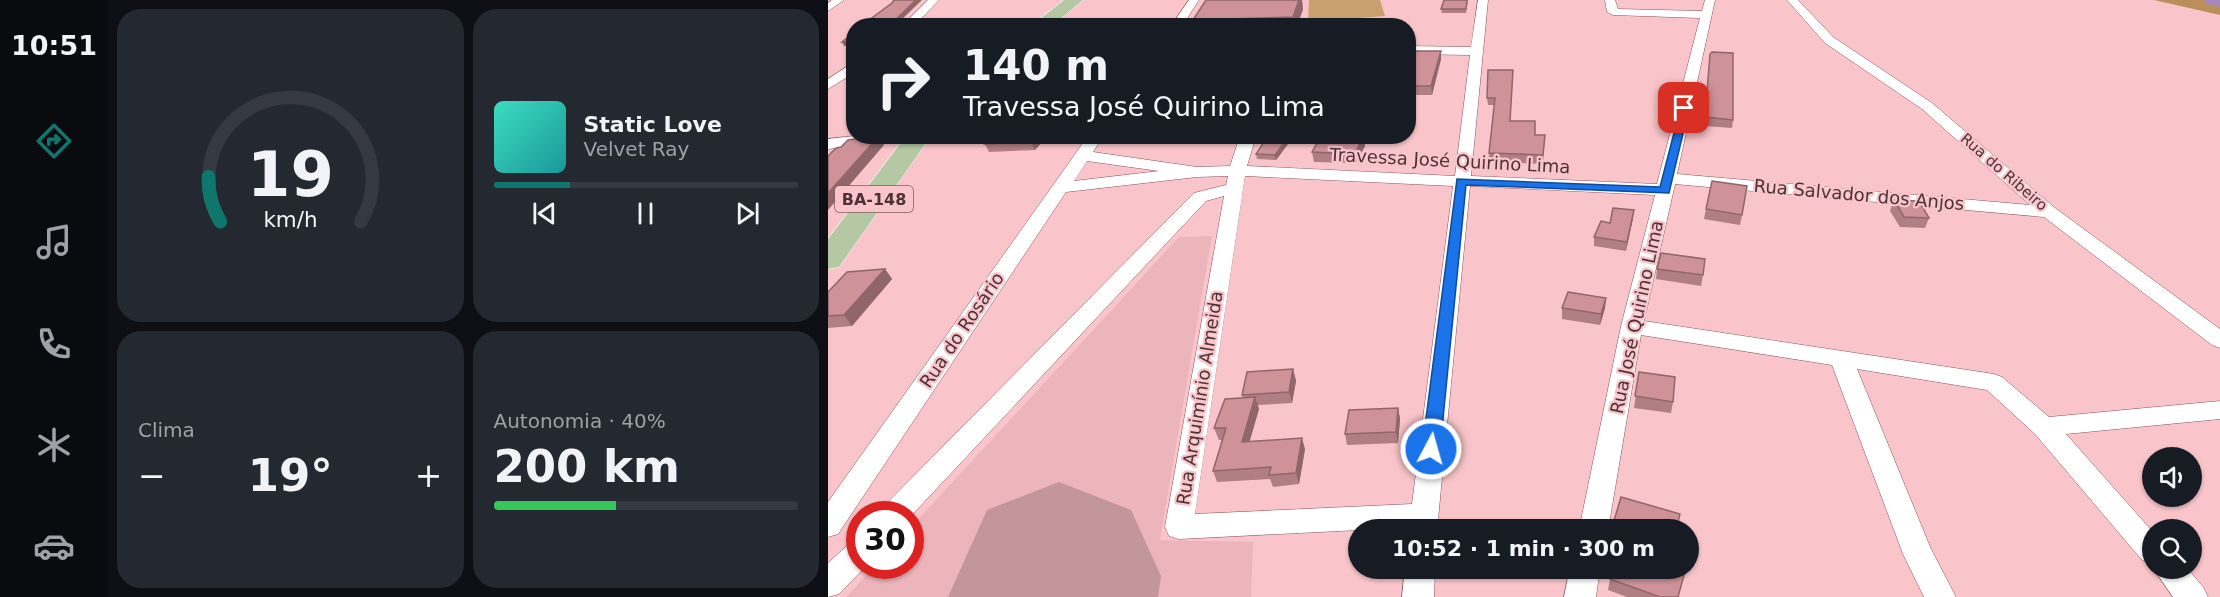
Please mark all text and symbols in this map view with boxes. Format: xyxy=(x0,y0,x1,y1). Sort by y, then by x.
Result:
text: 10:51 xyxy=(11,30,97,61)
text: 140 m xyxy=(963,41,1109,90)
icon: right xyxy=(864,42,942,120)
pin xyxy=(1658,82,1709,133)
text: Travessa José Quirino Lima xyxy=(963,91,1325,122)
icon: arrive xyxy=(1667,91,1700,124)
text: Static Love xyxy=(584,112,722,137)
icon: directions xyxy=(33,120,75,162)
street label: Rua do Ribeiro xyxy=(1957,129,2051,215)
text: Velvet Ray xyxy=(584,137,689,161)
text: 19 xyxy=(247,139,334,212)
street label: Travessa José Quirino Lima xyxy=(1328,144,1571,177)
street label: Rua Salvador dos Anjos xyxy=(1753,175,1965,214)
road number: BA-148 xyxy=(835,186,913,212)
icon: previous xyxy=(528,197,561,230)
icon: pause xyxy=(629,197,662,230)
icon: next xyxy=(731,197,764,230)
text: km/h xyxy=(263,208,317,233)
street label: Rua José Quirino Lima xyxy=(1606,218,1667,415)
icon: music xyxy=(33,221,75,263)
street label: Rua do Rosário xyxy=(915,268,1008,391)
street label: Rua Arquimínio Almeida xyxy=(1172,290,1227,506)
icon: phone xyxy=(33,323,75,365)
text: Autonomia · 40% xyxy=(494,409,666,433)
position arrow xyxy=(1399,417,1463,481)
text: Clima xyxy=(138,418,195,442)
icon: climate xyxy=(33,424,75,466)
text: 200 km xyxy=(494,440,680,493)
map controls xyxy=(2142,447,2202,579)
button: sound xyxy=(2142,447,2202,507)
text: 19° xyxy=(248,449,333,502)
text: − xyxy=(138,456,166,495)
text: + xyxy=(415,456,443,495)
speed limit sign: 30 xyxy=(846,501,924,579)
button: search xyxy=(2142,519,2202,579)
icon: car xyxy=(33,525,75,567)
text: 10:52 · 1 min · 300 m xyxy=(1392,536,1655,561)

